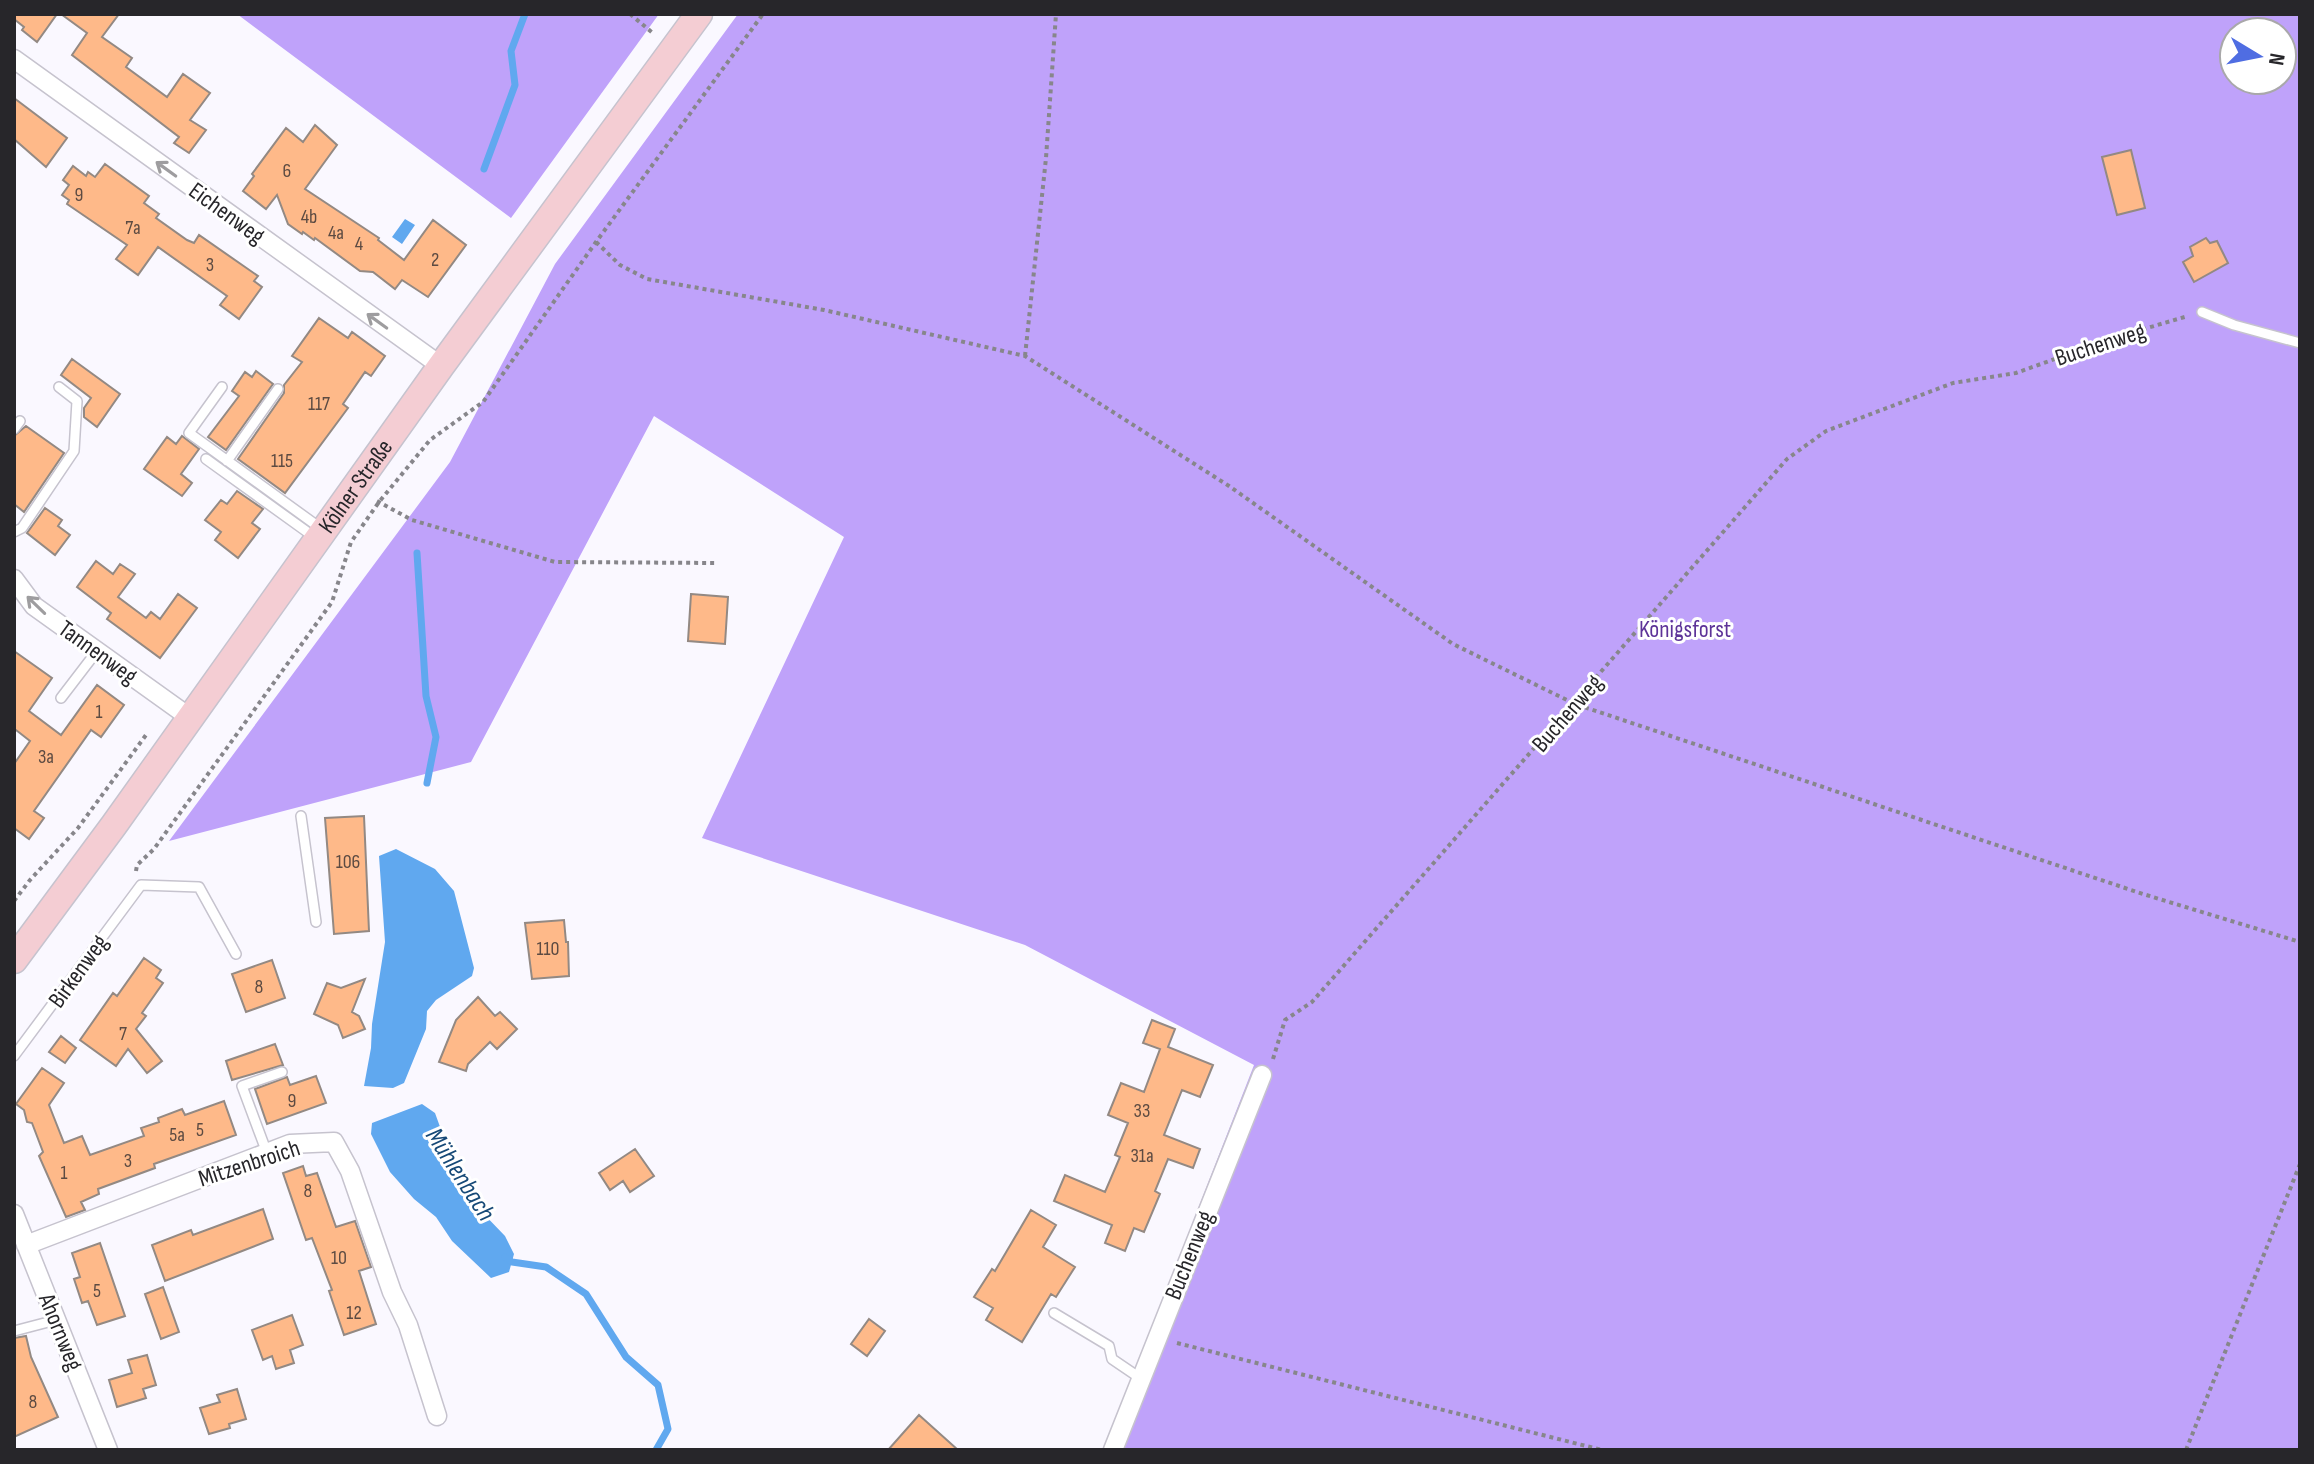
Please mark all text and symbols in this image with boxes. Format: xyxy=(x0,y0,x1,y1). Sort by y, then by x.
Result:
north arrow xyxy=(2218,16,2298,96)
text: N xyxy=(2262,51,2291,67)
house number: 6 xyxy=(283,159,291,183)
one-way arrow xyxy=(156,161,178,177)
street label: Eichenweg xyxy=(183,176,270,251)
house number: 9 xyxy=(75,183,83,207)
house number: 4b xyxy=(301,205,317,229)
house number: 7a xyxy=(125,216,141,240)
house number: 4a xyxy=(328,221,344,245)
house number: 4 xyxy=(355,232,363,256)
house number: 2 xyxy=(431,248,439,272)
house number: 3 xyxy=(206,253,214,277)
one-way arrow xyxy=(367,313,389,329)
street label: Buchenweg xyxy=(2051,316,2149,373)
house number: 117 xyxy=(308,392,330,416)
street label: Kölner Straße xyxy=(312,434,399,539)
house number: 115 xyxy=(271,449,293,473)
one-way arrow xyxy=(26,596,46,615)
street label: Tannenweg xyxy=(53,614,143,691)
park label: Königsforst xyxy=(1639,615,1731,644)
street label: Buchenweg xyxy=(1526,669,1609,758)
house number: 1 xyxy=(96,700,103,724)
house number: 3a xyxy=(38,745,54,769)
house number: 106 xyxy=(336,850,360,874)
street label: Birkenweg xyxy=(42,929,115,1014)
house number: 110 xyxy=(537,937,559,961)
house number: 8 xyxy=(255,975,263,999)
house number: 7 xyxy=(119,1022,127,1046)
house number: 9 xyxy=(288,1089,296,1113)
house number: 33 xyxy=(1134,1099,1150,1123)
house number: 5 xyxy=(196,1118,204,1142)
house number: 5a xyxy=(169,1123,185,1147)
water label: Mühlenbach xyxy=(418,1123,501,1227)
street label: Mitzenbroich xyxy=(195,1133,304,1194)
house number: 31a xyxy=(1130,1144,1154,1168)
house number: 3 xyxy=(124,1149,132,1173)
house number: 1 xyxy=(61,1161,68,1185)
house number: 8 xyxy=(304,1179,312,1203)
street label: Buchenweg xyxy=(1159,1207,1220,1304)
house number: 10 xyxy=(331,1246,347,1270)
house number: 5 xyxy=(93,1279,101,1303)
street label: Ahornweg xyxy=(32,1288,89,1375)
house number: 12 xyxy=(346,1301,362,1325)
house number: 8 xyxy=(29,1390,37,1414)

